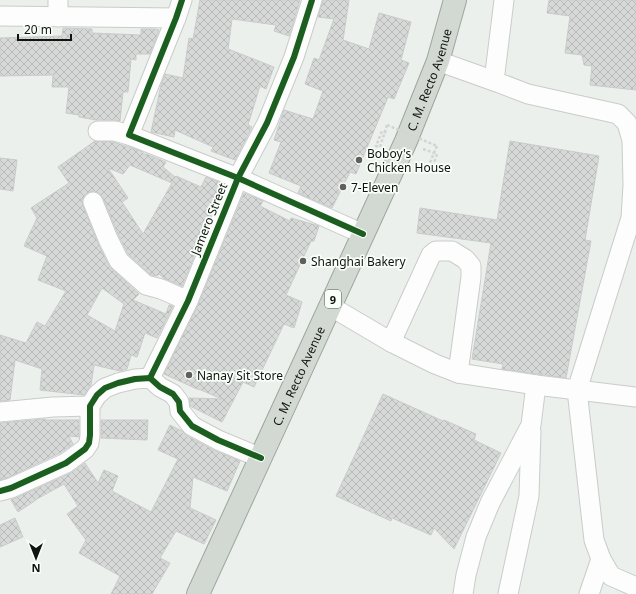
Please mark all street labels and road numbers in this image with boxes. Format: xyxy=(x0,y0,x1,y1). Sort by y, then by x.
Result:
street label: C. M. Recto Avenue xyxy=(402,26,455,134)
street label: Jamero Street xyxy=(186,180,231,259)
road number: 9 xyxy=(325,290,341,308)
street label: C. M. Recto Avenue xyxy=(268,323,329,429)

